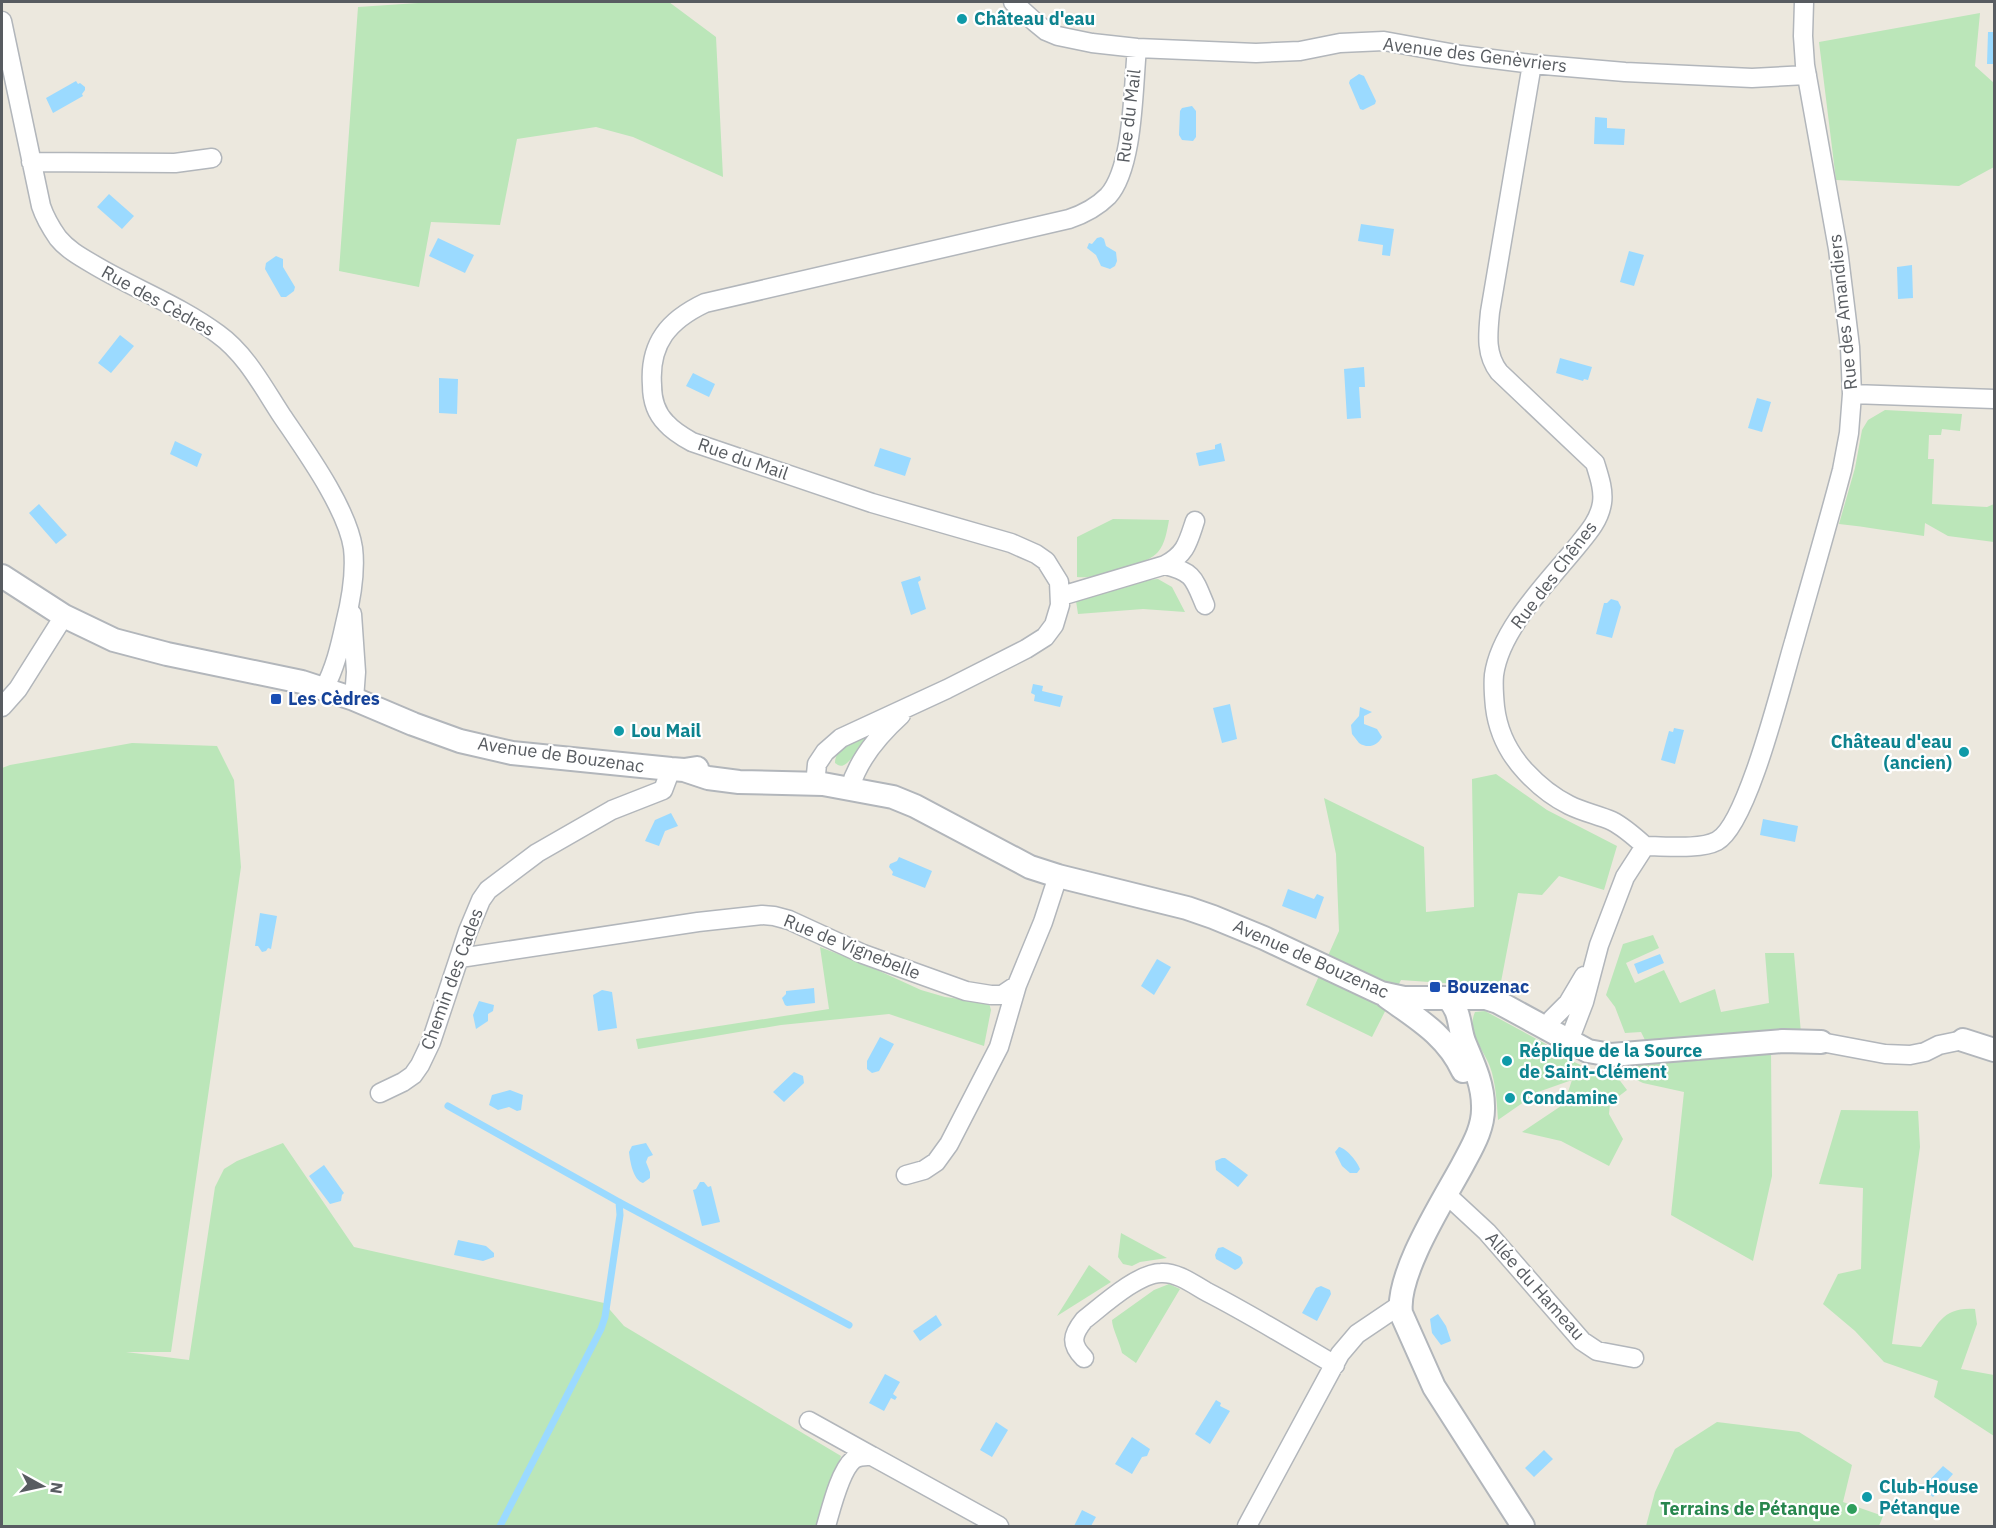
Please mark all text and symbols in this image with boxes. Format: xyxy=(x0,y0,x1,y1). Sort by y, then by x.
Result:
place label: Château d'eau xyxy=(974,7,1095,30)
marker: Château d'eau xyxy=(955,12,969,26)
street label: Avenue des Genèvriers xyxy=(1382,32,1568,77)
street label: Rue du Mail xyxy=(1111,68,1146,164)
street label: Rue des Amandiers xyxy=(1823,233,1862,391)
street label: Rue des Cèdres xyxy=(98,260,219,341)
street label: Rue du Mail xyxy=(695,432,792,485)
street label: Rue des Chênes xyxy=(1505,516,1602,633)
place label: Les Cèdres xyxy=(288,687,380,710)
marker: Les Cèdres xyxy=(269,692,283,706)
place label: Lou Mail xyxy=(631,719,702,742)
marker: Lou Mail xyxy=(612,724,626,738)
place label: Château d'eau (ancien) xyxy=(1831,730,1952,774)
street label: Avenue de Bouzenac xyxy=(476,731,646,778)
marker: Château d'eau (ancien) xyxy=(1957,745,1971,759)
street label: Chemin des Cades xyxy=(415,905,488,1053)
street label: Rue de Vignebelle xyxy=(780,909,924,984)
street label: Avenue de Bouzenac xyxy=(1230,914,1393,1003)
place label: Bouzenac xyxy=(1447,975,1529,998)
marker: Bouzenac xyxy=(1428,980,1442,994)
place label: Réplique de la Source de Saint-Clément xyxy=(1519,1039,1702,1083)
marker: Réplique de la Source de Saint-Clément xyxy=(1500,1054,1514,1068)
place label: Condamine xyxy=(1522,1086,1618,1109)
marker: Condamine xyxy=(1503,1091,1517,1105)
street label: Allée du Hameau xyxy=(1481,1227,1590,1345)
north arrow xyxy=(12,1456,72,1516)
place label: Club-House Pétanque xyxy=(1879,1475,1978,1519)
text: N xyxy=(46,1481,68,1495)
marker: Club-House Pétanque xyxy=(1860,1490,1874,1504)
place label: Terrains de Pétanque xyxy=(1660,1497,1840,1520)
marker: Terrains de Pétanque xyxy=(1845,1502,1859,1516)

